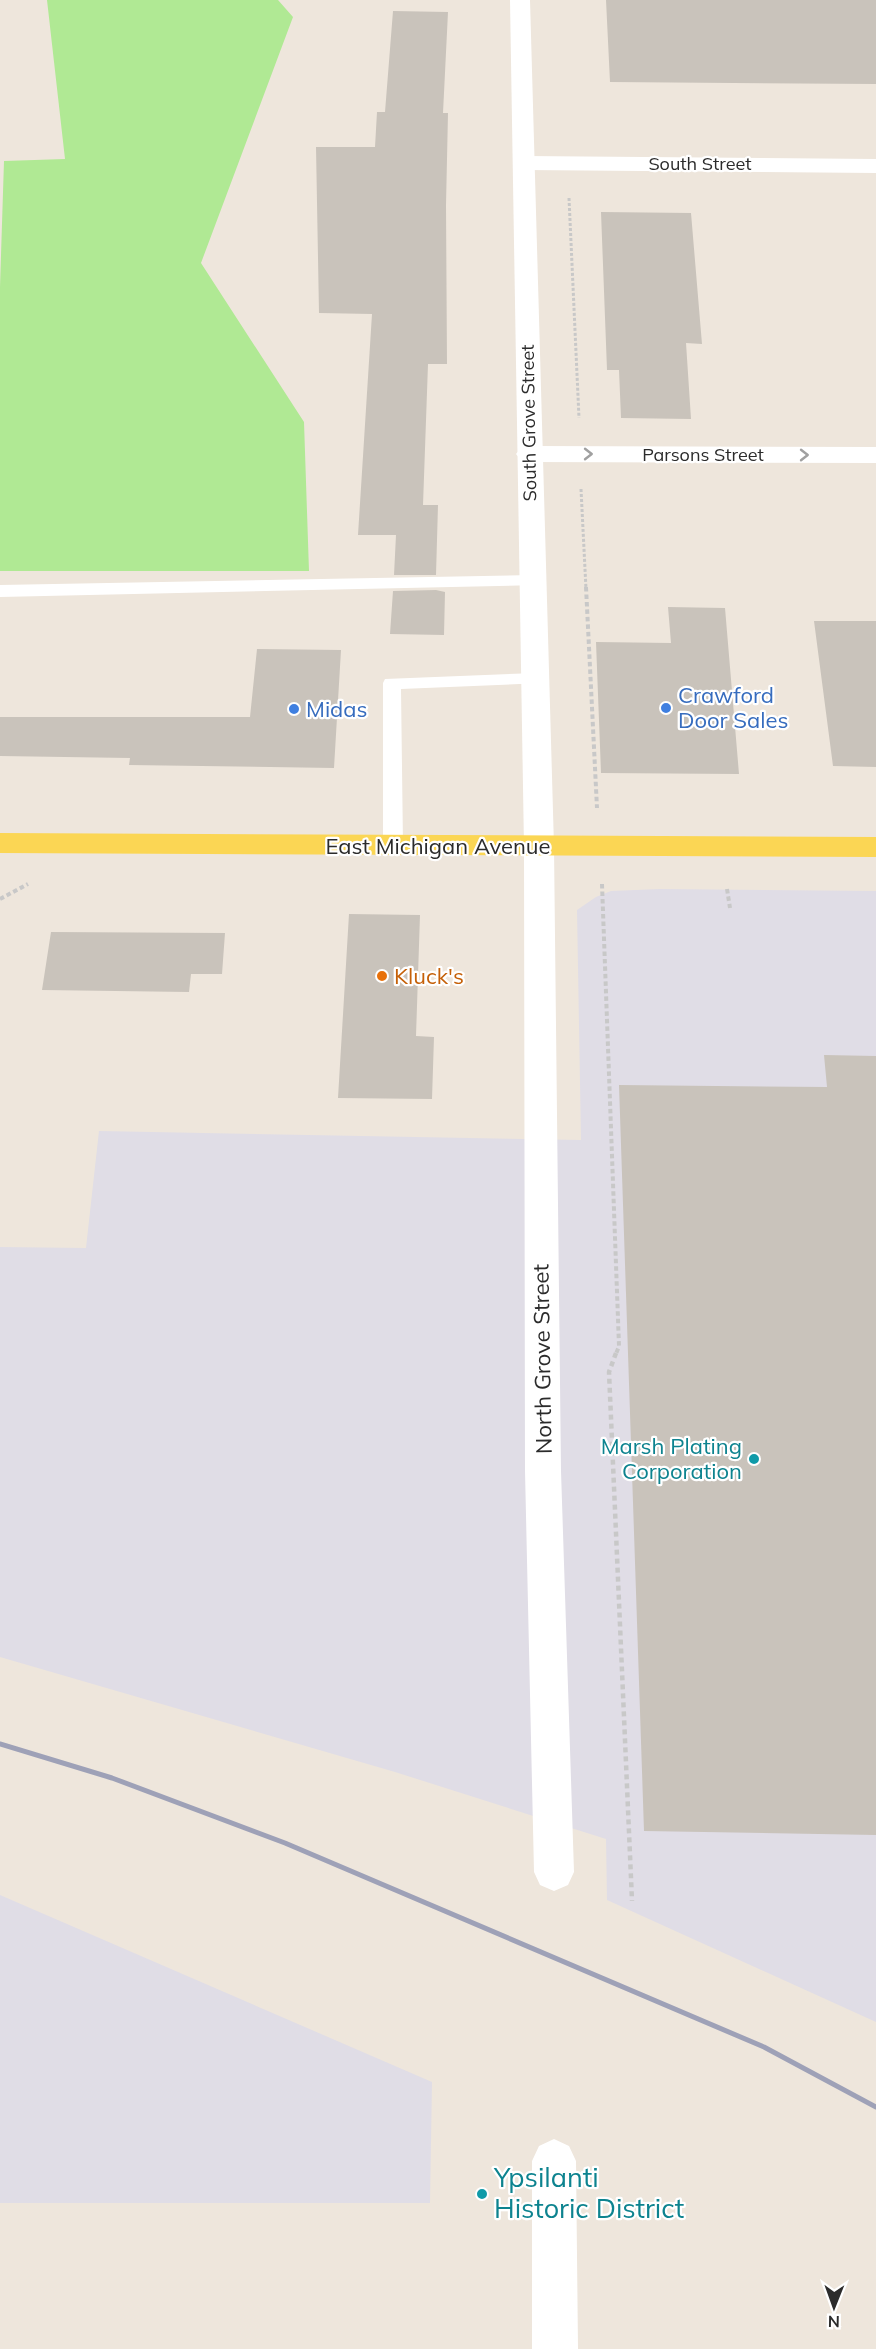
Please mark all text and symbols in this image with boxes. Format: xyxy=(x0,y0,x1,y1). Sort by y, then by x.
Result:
street label: South Street xyxy=(648,152,752,175)
street label: South Grove Street xyxy=(516,344,541,502)
street label: Parsons Street xyxy=(642,443,764,466)
one-way arrow xyxy=(583,448,592,460)
one-way arrow xyxy=(799,449,808,461)
place label: Crawford Door Sales xyxy=(678,681,788,734)
place label: Midas xyxy=(306,695,367,723)
marker: Crawford Door Sales xyxy=(659,701,673,715)
marker: Midas xyxy=(287,702,301,716)
street label: East Michigan Avenue xyxy=(325,832,551,860)
place label: Kluck's xyxy=(394,962,464,990)
marker: Kluck's xyxy=(375,969,389,983)
street label: North Grove Street xyxy=(526,1263,558,1454)
place label: Marsh Plating Corporation xyxy=(601,1432,742,1485)
marker: Marsh Plating Corporation xyxy=(747,1452,761,1466)
place label: Ypsilanti Historic District xyxy=(493,2160,684,2225)
marker: Ypsilanti Historic District xyxy=(475,2187,489,2201)
north arrow xyxy=(804,2277,864,2337)
text: N xyxy=(828,2312,840,2332)

